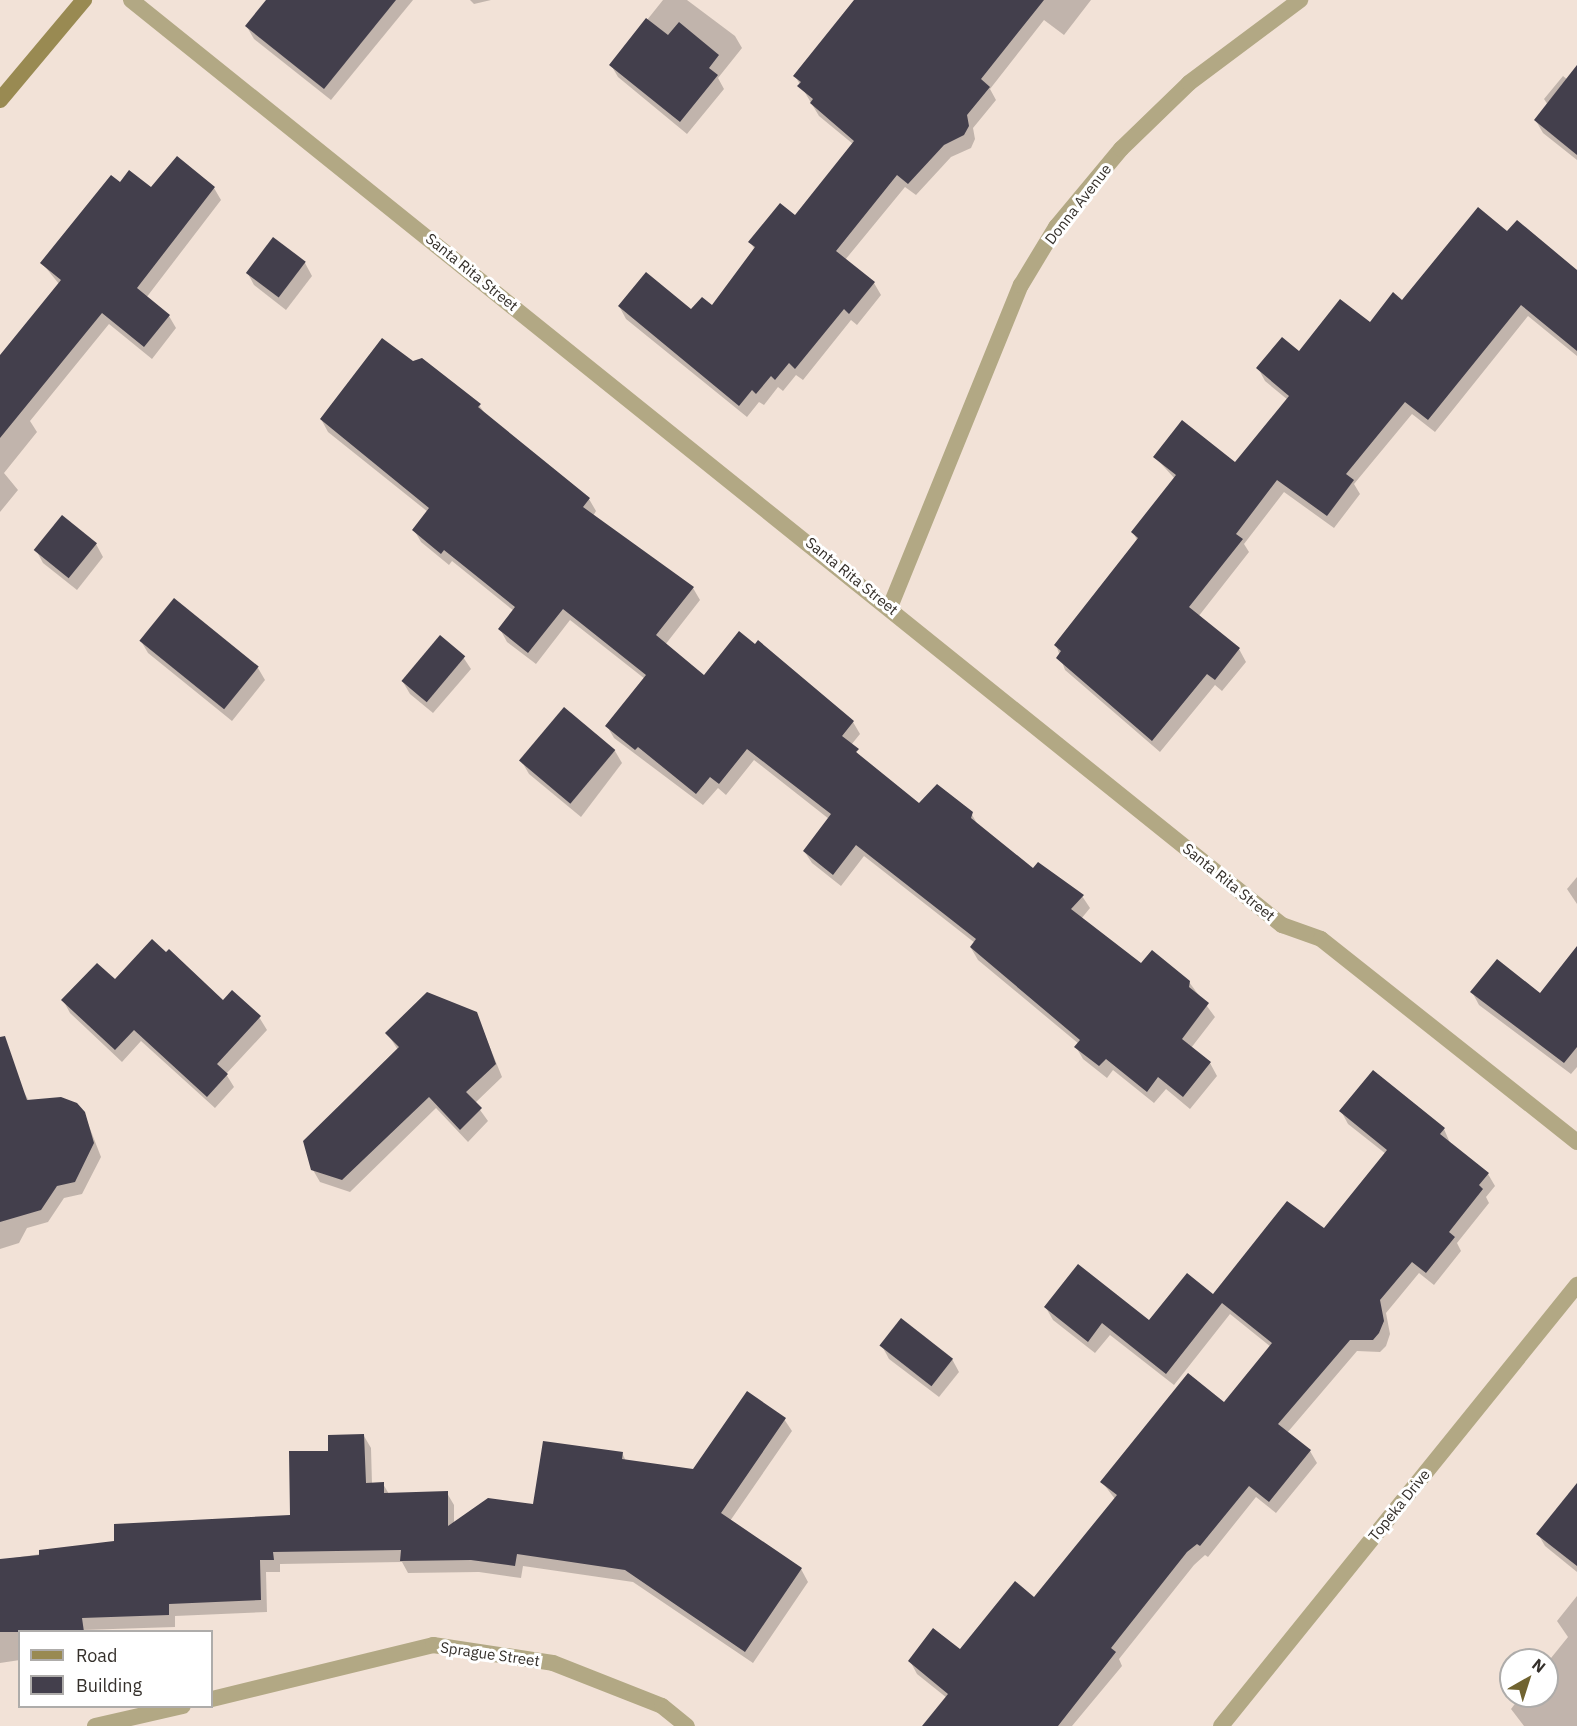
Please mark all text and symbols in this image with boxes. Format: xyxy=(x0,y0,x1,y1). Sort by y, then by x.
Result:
street label: Donna Avenue xyxy=(1041,160,1115,248)
street label: Santa Rita Street xyxy=(422,229,522,315)
street label: Santa Rita Street xyxy=(802,533,902,619)
street label: Santa Rita Street xyxy=(1179,839,1279,925)
street label: Topeka Drive xyxy=(1365,1465,1433,1545)
legend xyxy=(18,1630,213,1708)
street label: Sprague Street xyxy=(439,1638,541,1670)
text: Road xyxy=(76,1644,117,1667)
north arrow xyxy=(1499,1648,1559,1708)
text: N xyxy=(1528,1654,1550,1677)
text: Building xyxy=(76,1674,142,1697)

